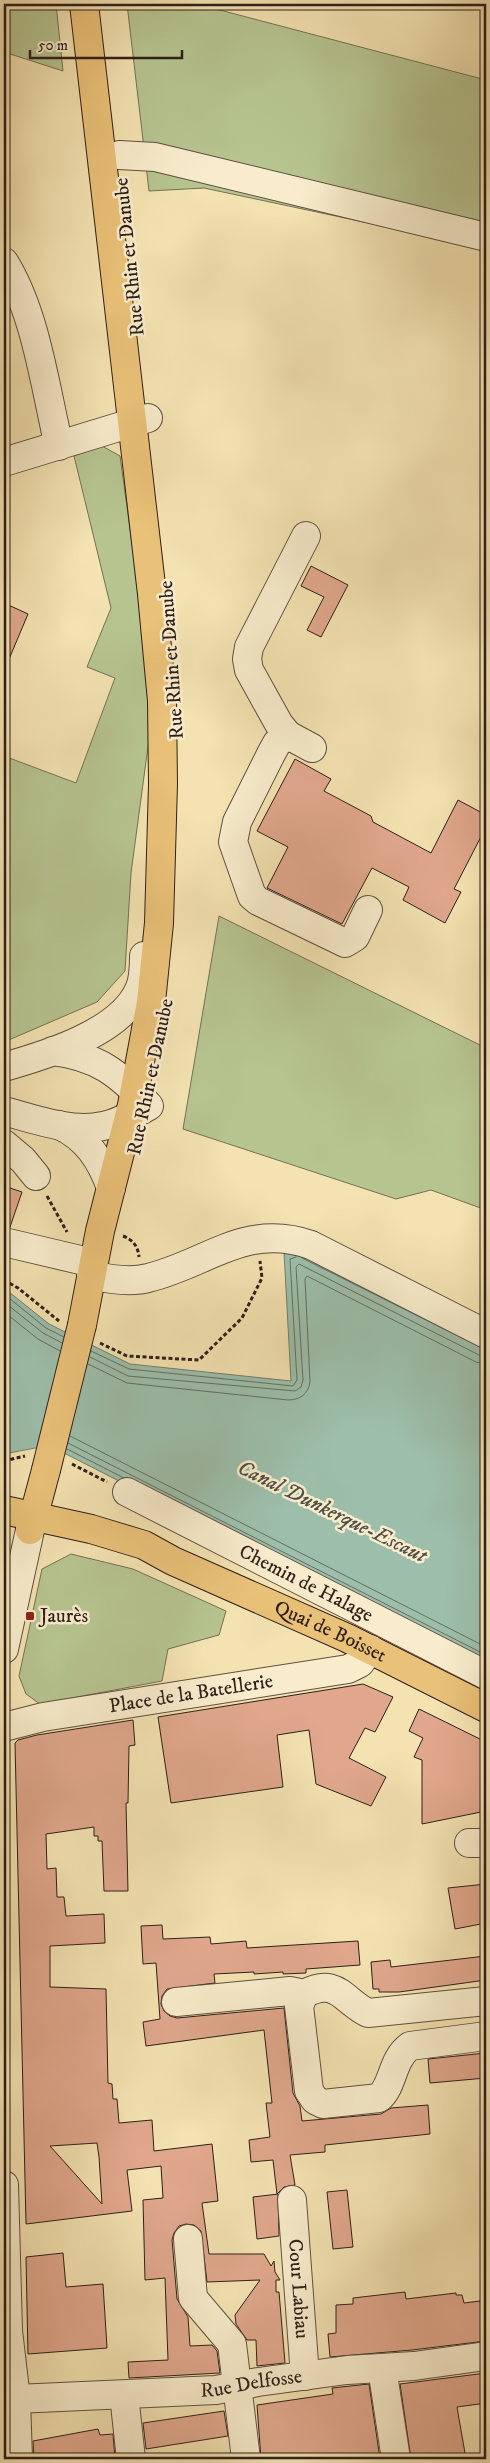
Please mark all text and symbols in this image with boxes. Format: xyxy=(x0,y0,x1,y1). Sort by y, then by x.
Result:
scale bar xyxy=(30,28,182,60)
text: 50 m xyxy=(38,36,68,55)
street label: Rue Rhin et Danube xyxy=(109,177,151,337)
street label: Rue Rhin et Danube xyxy=(154,580,190,740)
street label: Rue Rhin et Danube xyxy=(122,997,180,1157)
water label: Canal Dunkerque-Escaut xyxy=(233,1455,432,1571)
street label: Chemin de Halage xyxy=(235,1539,377,1628)
street label: Quai de Boisset xyxy=(270,1595,391,1668)
place label: Jaurès xyxy=(38,1604,88,1629)
marker: Jaurès xyxy=(24,1610,36,1622)
street label: Place de la Batellerie xyxy=(107,1669,275,1719)
street label: Cour Labiau xyxy=(282,2238,315,2340)
street label: Rue Delfosse xyxy=(200,2364,304,2403)

